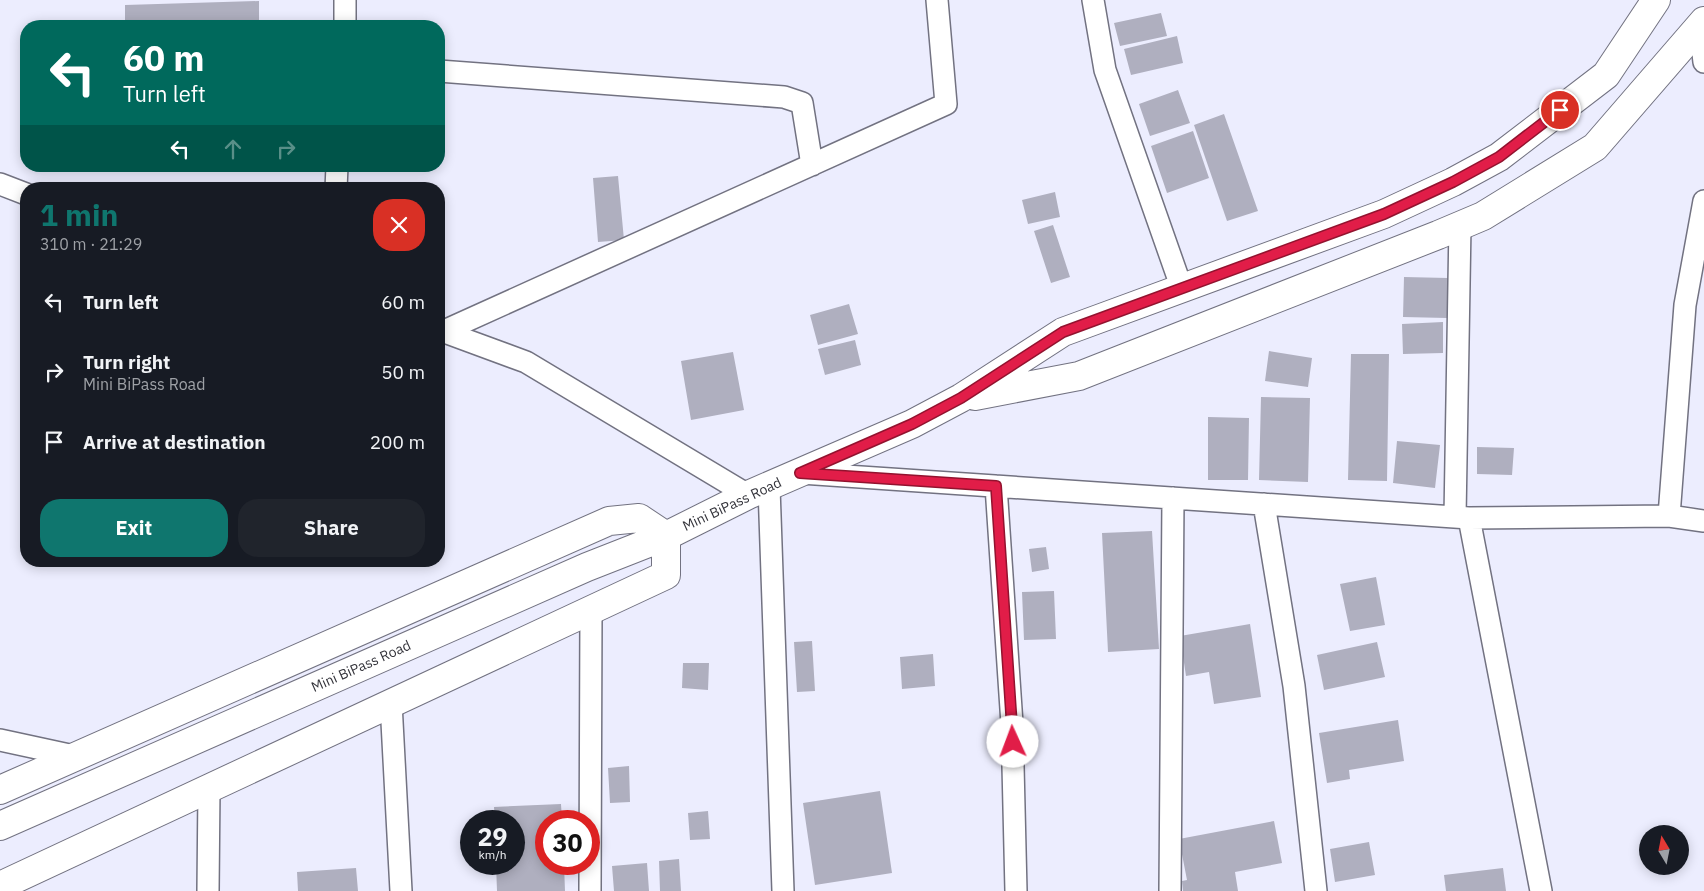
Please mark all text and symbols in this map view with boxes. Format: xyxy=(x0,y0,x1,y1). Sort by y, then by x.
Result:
text: 60 m xyxy=(123,35,205,81)
icon: left xyxy=(40,40,105,105)
text: Turn left xyxy=(123,79,206,108)
pin xyxy=(1539,89,1581,131)
icon: arrive xyxy=(1546,96,1574,124)
icon: left xyxy=(166,135,194,163)
icon: ahead xyxy=(219,135,247,163)
icon: right xyxy=(272,135,300,163)
text: 1 min xyxy=(40,195,118,234)
button: close xyxy=(373,199,425,251)
text: 310 m · 21:29 xyxy=(40,234,142,254)
icon: left xyxy=(40,288,68,316)
text: Turn left xyxy=(83,290,159,314)
text: 60 m xyxy=(381,290,425,314)
text: Turn right xyxy=(83,350,170,374)
icon: right xyxy=(40,358,68,386)
text: 50 m xyxy=(381,360,425,384)
text: Mini BiPass Road xyxy=(83,374,205,394)
icon: arrive xyxy=(40,428,68,456)
text: Arrive at destination xyxy=(83,430,266,454)
text: 200 m xyxy=(370,430,425,454)
street label: Mini BiPass Road xyxy=(680,473,784,535)
button: Exit xyxy=(40,499,228,557)
button: Share xyxy=(238,499,425,557)
street label: Mini BiPass Road xyxy=(308,636,414,696)
position arrow xyxy=(986,715,1038,767)
speed limit sign: 30 xyxy=(535,810,600,875)
text: 29 xyxy=(477,820,508,853)
north arrow xyxy=(1639,825,1689,875)
map controls xyxy=(1639,825,1689,875)
text: km/h xyxy=(478,847,507,862)

